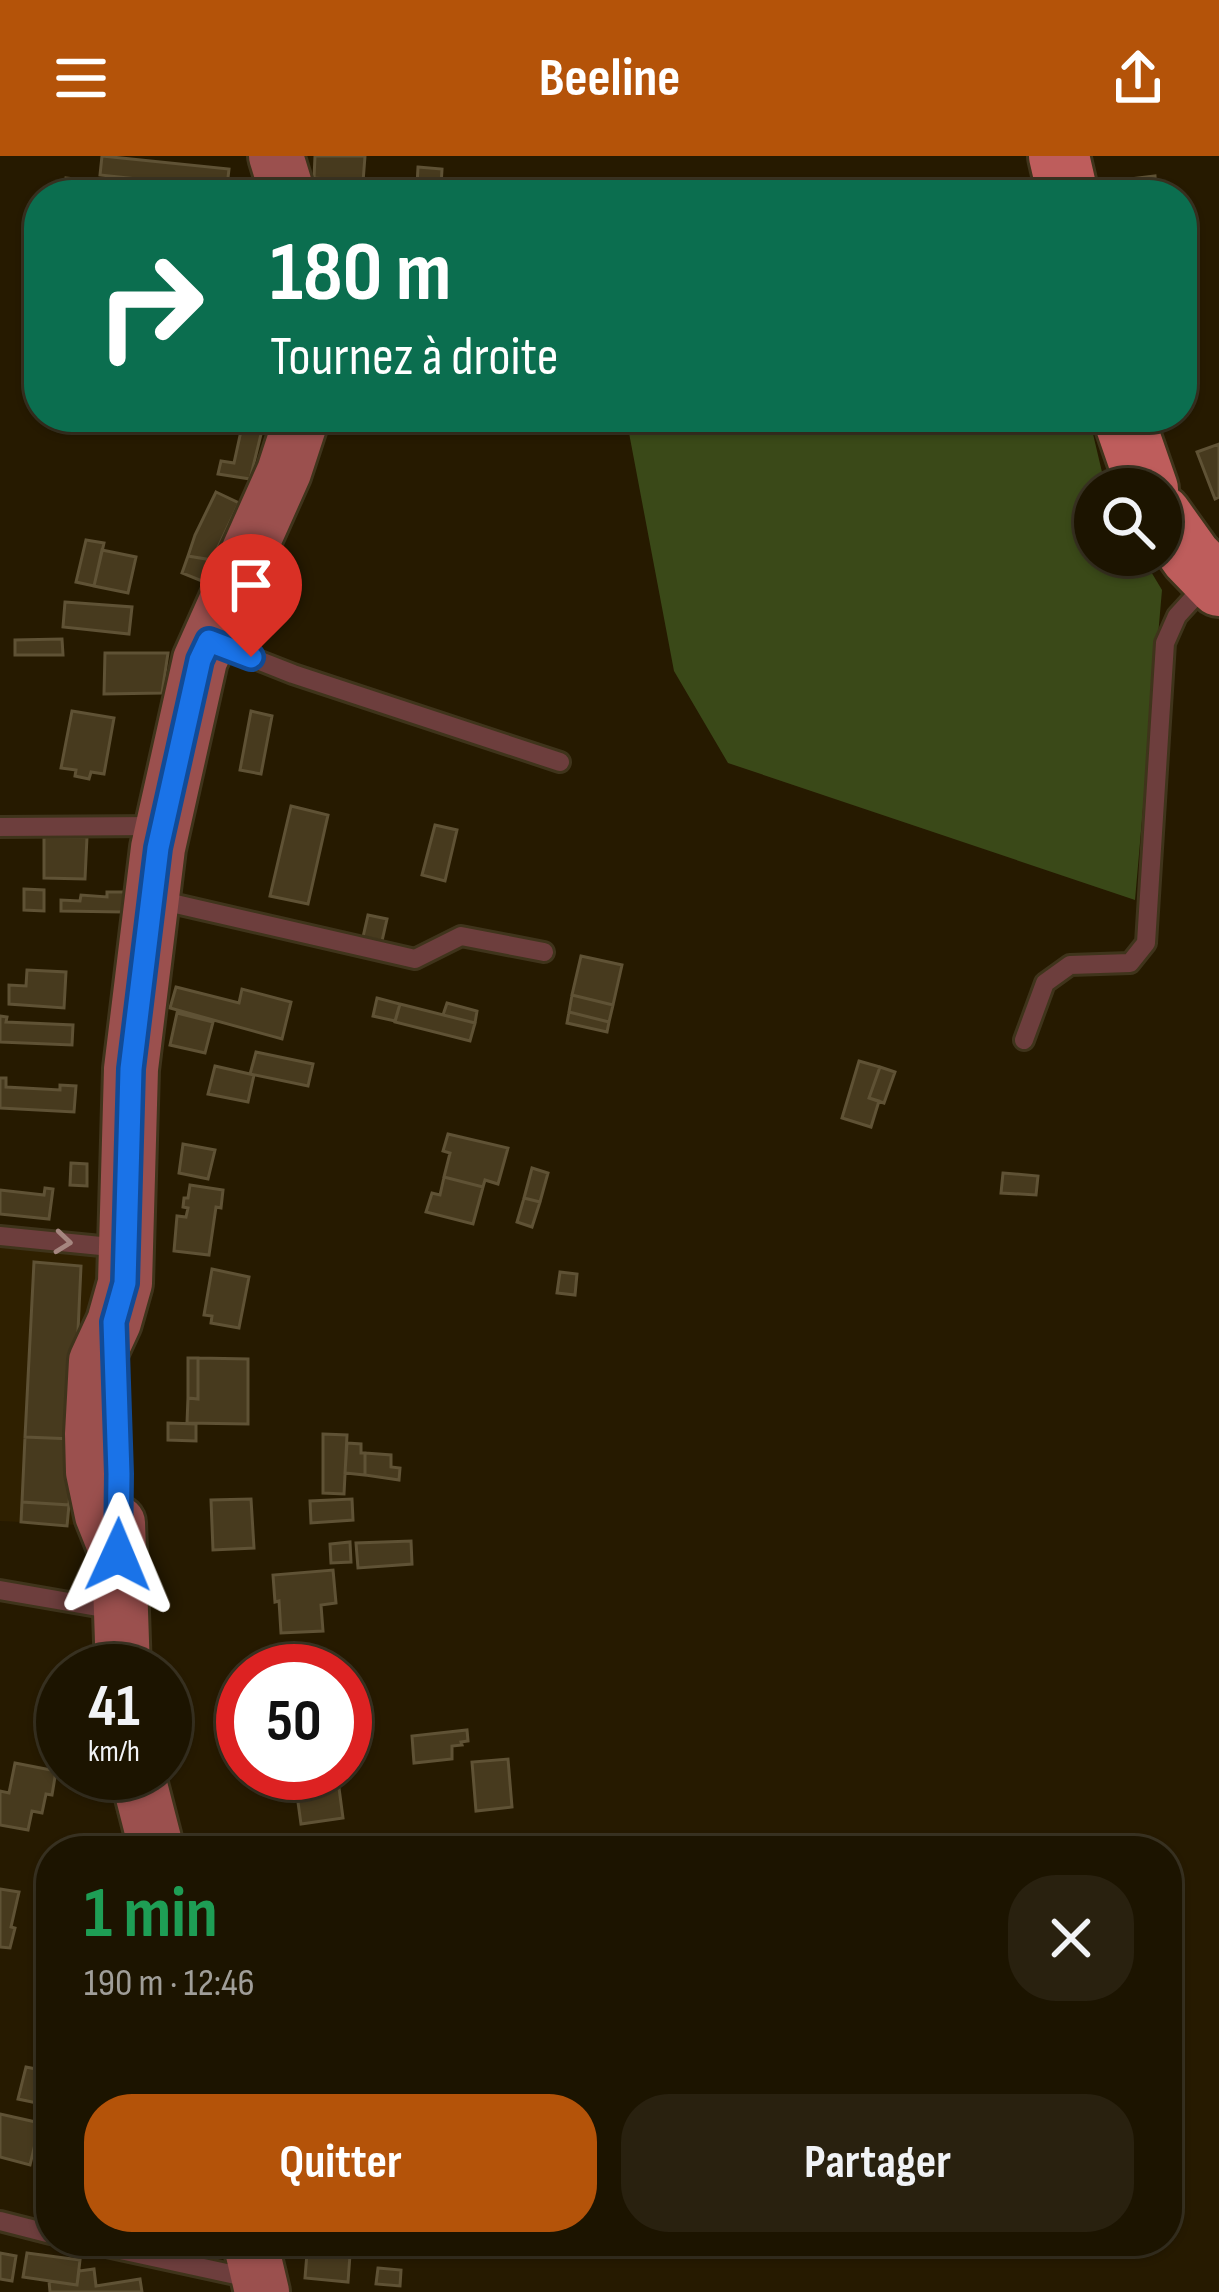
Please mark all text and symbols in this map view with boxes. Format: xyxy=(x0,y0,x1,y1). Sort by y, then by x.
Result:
icon: menu xyxy=(48,45,114,111)
icon: share xyxy=(1105,45,1171,111)
text: Beeline xyxy=(539,46,680,111)
text: 180 m xyxy=(270,223,451,324)
icon: right xyxy=(72,228,228,384)
text: Tournez à droite xyxy=(270,325,558,390)
map controls xyxy=(1074,468,1182,576)
button: search xyxy=(1074,468,1182,576)
pin xyxy=(200,534,302,657)
icon: arrive xyxy=(218,552,284,618)
one-way arrow xyxy=(54,1229,73,1254)
position arrow xyxy=(55,1492,181,1618)
speed limit sign: 50 xyxy=(216,1644,372,1800)
text: 41 xyxy=(88,1671,140,1743)
text: km/h xyxy=(88,1734,140,1770)
text: 1 min xyxy=(84,1871,218,1958)
button: close xyxy=(1008,1875,1134,2001)
text: 190 m · 12:46 xyxy=(84,1960,255,2007)
button: Quitter xyxy=(84,2094,597,2232)
button: Partager xyxy=(621,2094,1134,2232)

